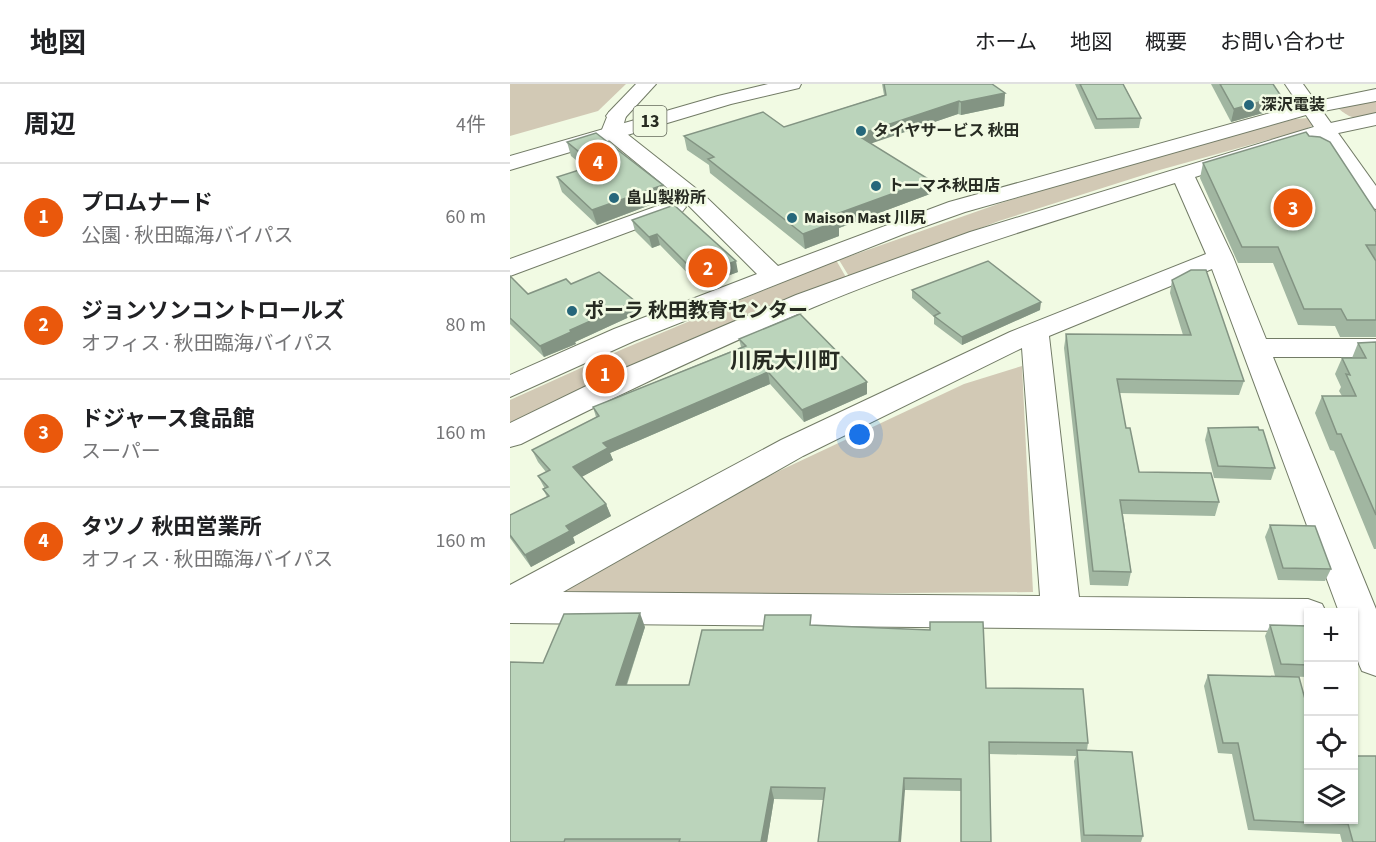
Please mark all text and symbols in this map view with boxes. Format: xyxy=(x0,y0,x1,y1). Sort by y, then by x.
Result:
text: 地図 xyxy=(30,23,86,63)
text: ホーム xyxy=(975,27,1037,57)
text: 地図 xyxy=(1070,27,1112,57)
text: 概要 xyxy=(1145,27,1187,57)
text: お問い合わせ xyxy=(1220,27,1346,57)
place label: 深沢電装 xyxy=(1261,94,1325,116)
marker: 深沢電装 xyxy=(1242,98,1256,112)
text: 周辺 xyxy=(24,106,76,143)
road number: 13 xyxy=(634,106,666,136)
text: 4件 xyxy=(456,111,486,139)
place label: タイヤサービス 秋田 xyxy=(873,120,1020,142)
marker: タイヤサービス 秋田 xyxy=(854,124,868,138)
pin: 4 xyxy=(578,140,617,184)
place label: トーマネ秋田店 xyxy=(888,175,1000,197)
marker: トーマネ秋田店 xyxy=(869,179,883,193)
pin: 3 xyxy=(1274,186,1312,230)
text: プロムナード xyxy=(81,187,213,219)
place label: 畠山製粉所 xyxy=(626,187,706,209)
marker: 畠山製粉所 xyxy=(607,191,621,205)
text: 1 xyxy=(38,203,49,231)
text: 60 m xyxy=(446,203,486,231)
place label: Maison Mast 川尻 xyxy=(804,207,926,229)
marker: Maison Mast 川尻 xyxy=(785,211,799,225)
text: 公園 · 秋田臨海バイパス xyxy=(81,222,294,250)
pin: 2 xyxy=(688,246,728,291)
text: ジョンソンコントロールズ xyxy=(81,295,345,327)
place label: ポーラ 秋田教育センター xyxy=(584,297,808,325)
marker: ポーラ 秋田教育センター xyxy=(565,304,579,318)
text: 2 xyxy=(38,311,49,339)
text: 80 m xyxy=(446,311,486,339)
text: オフィス · 秋田臨海バイパス xyxy=(81,330,333,358)
district label: 川尻大川町 xyxy=(730,345,840,377)
pin: 1 xyxy=(586,352,625,396)
text: ドジャース食品館 xyxy=(81,403,255,435)
text: 3 xyxy=(38,419,49,447)
text: 160 m xyxy=(436,419,486,447)
your location xyxy=(845,420,874,449)
text: スーパー xyxy=(81,438,161,466)
text: タツノ 秋田営業所 xyxy=(81,511,261,543)
text: 4 xyxy=(38,527,49,555)
text: 160 m xyxy=(436,527,486,555)
text: オフィス · 秋田臨海バイパス xyxy=(81,546,333,574)
map controls xyxy=(1304,608,1358,824)
button: + xyxy=(1304,608,1358,662)
button: − xyxy=(1304,662,1358,716)
button: locate xyxy=(1304,716,1358,770)
button: layers xyxy=(1304,770,1358,824)

